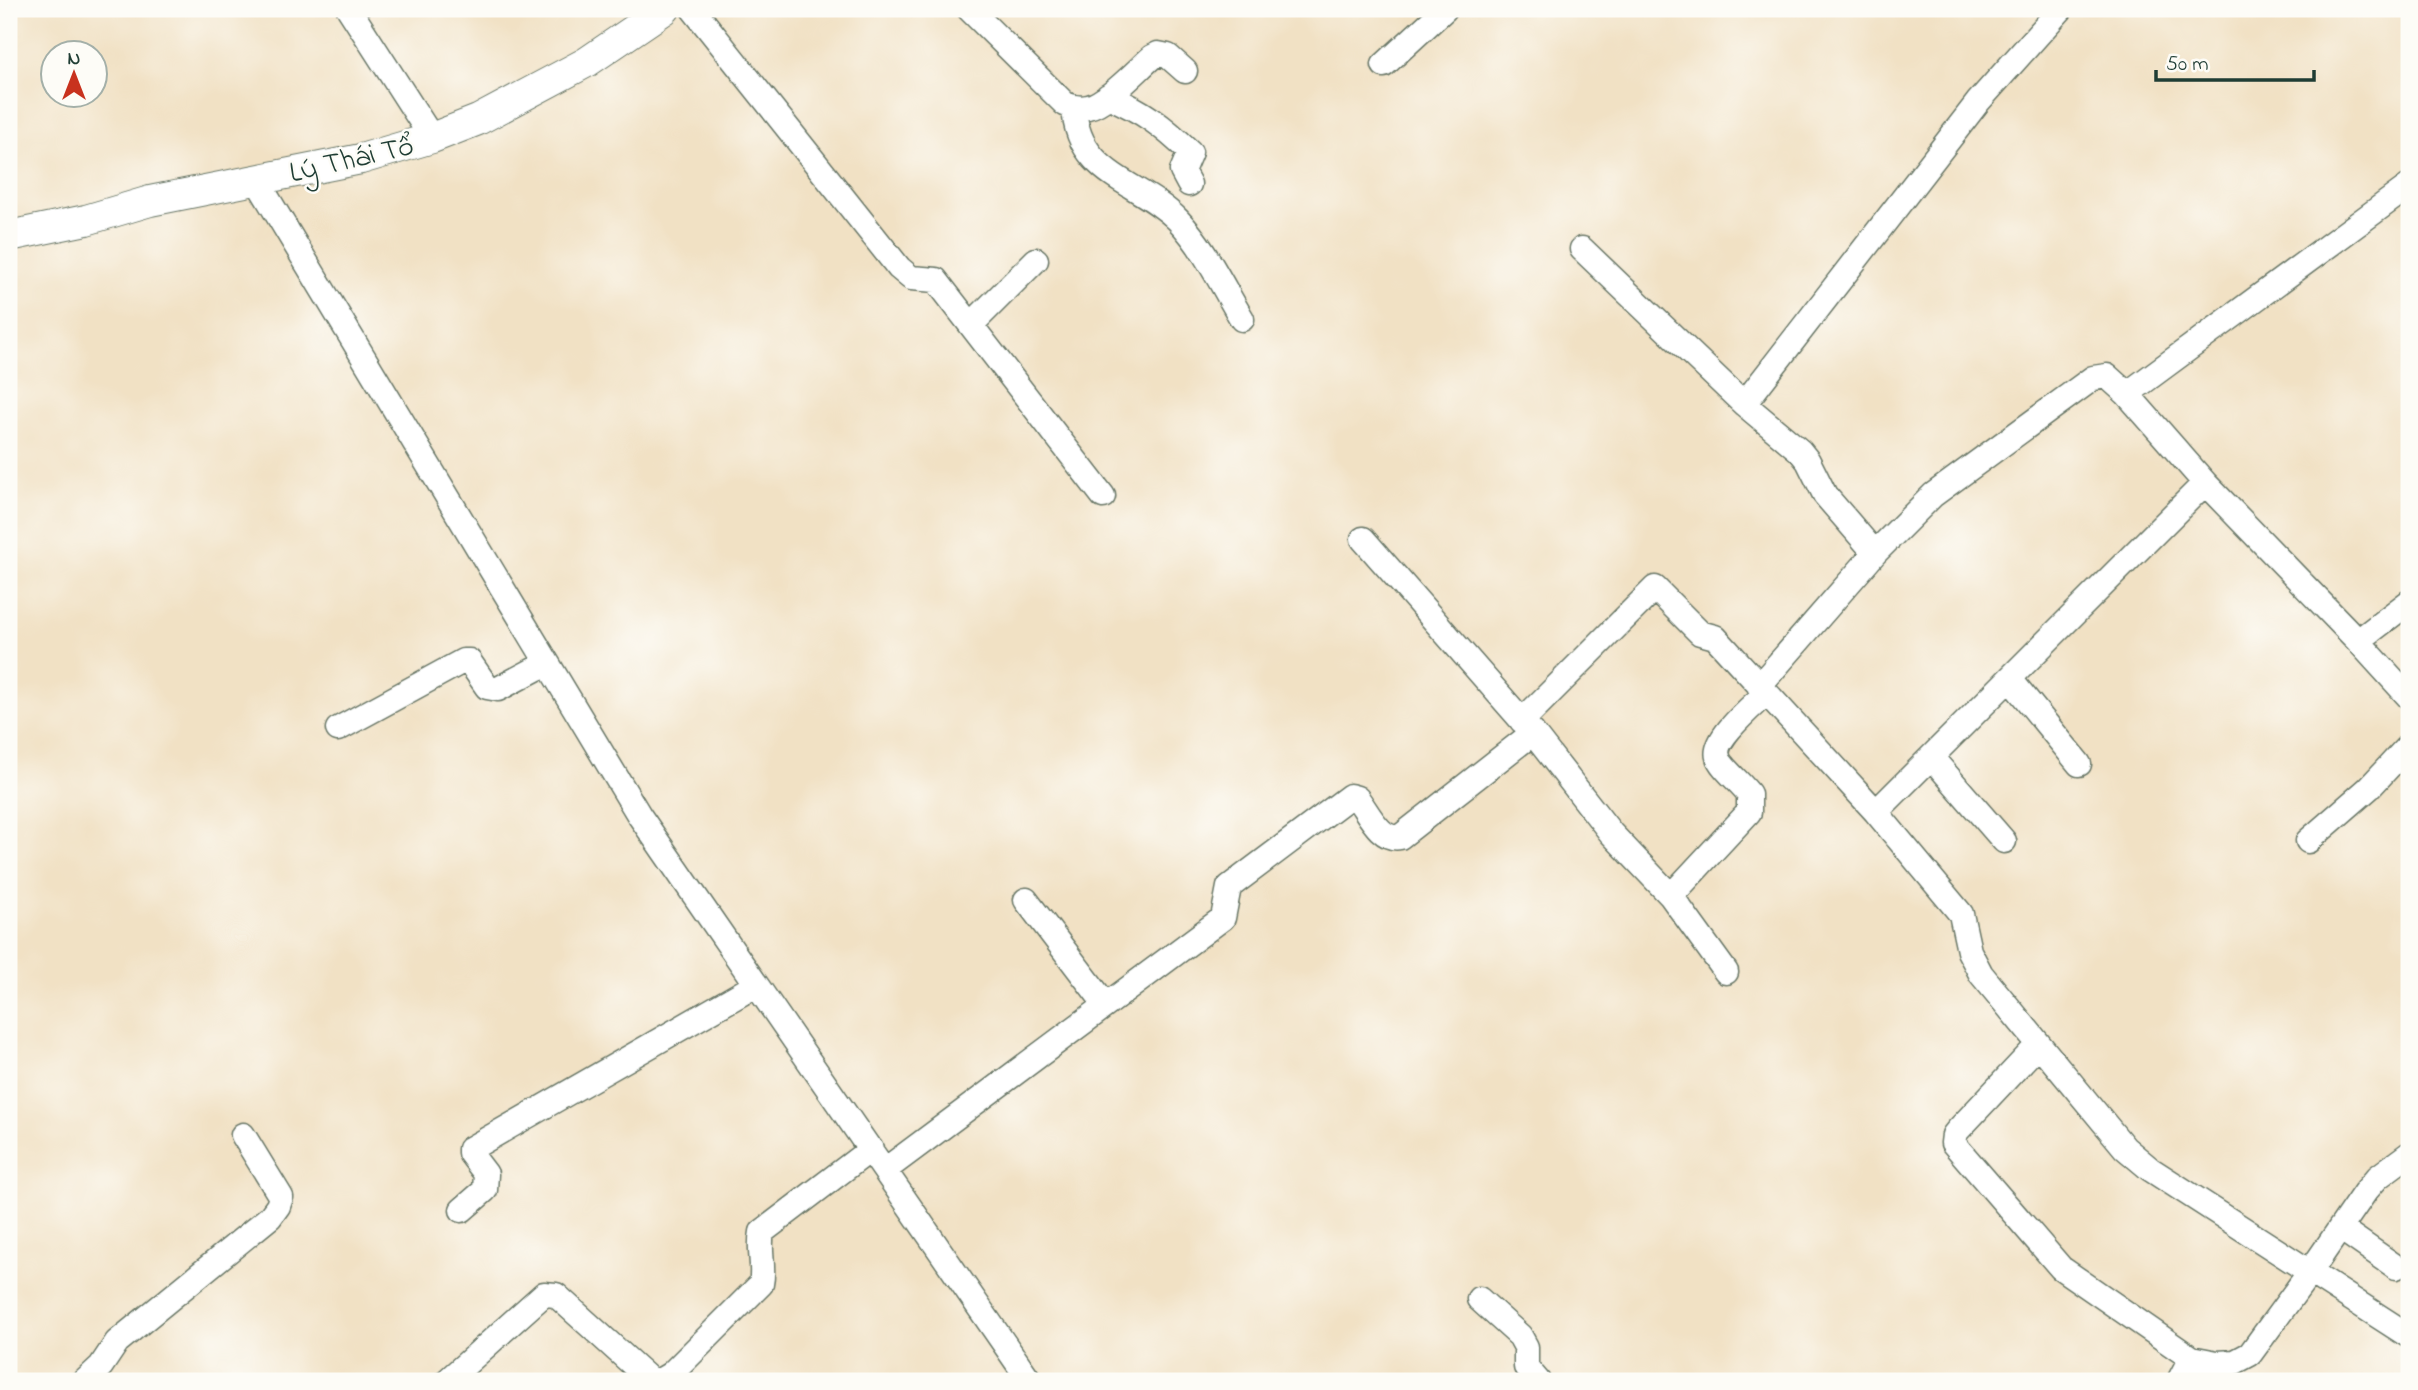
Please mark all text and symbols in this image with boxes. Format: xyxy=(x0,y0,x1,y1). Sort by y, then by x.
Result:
north arrow xyxy=(38,38,108,108)
scale bar xyxy=(2156,38,2313,82)
text: N xyxy=(68,46,81,73)
text: 50 m xyxy=(2166,50,2209,80)
street label: Lý Thái Tổ xyxy=(285,125,418,197)

